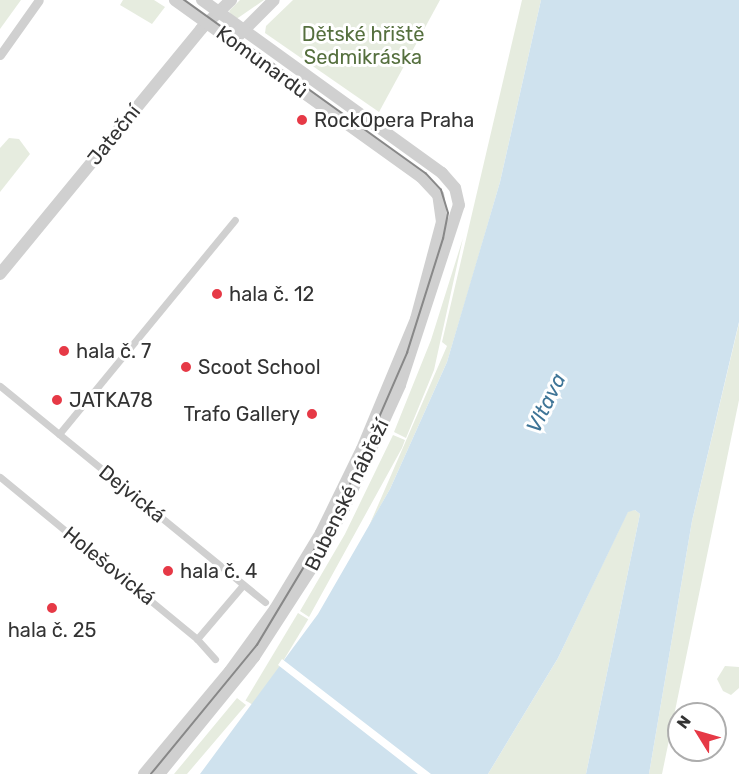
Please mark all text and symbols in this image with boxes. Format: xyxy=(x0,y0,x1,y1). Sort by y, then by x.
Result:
street label: Komunardů xyxy=(212,21,312,103)
park label: Dětské hřiště Sedmikráska xyxy=(302,22,424,69)
street label: Jateční xyxy=(82,100,146,170)
place label: RockOpera Praha xyxy=(314,108,474,132)
marker: RockOpera Praha xyxy=(295,113,309,127)
place label: hala č. 12 xyxy=(229,282,314,306)
marker: hala č. 12 xyxy=(210,287,224,301)
place label: hala č. 7 xyxy=(76,339,151,363)
marker: hala č. 7 xyxy=(57,344,71,358)
place label: Scoot School xyxy=(198,355,321,379)
marker: Scoot School xyxy=(179,360,193,374)
water label: Vltava xyxy=(521,369,571,437)
place label: JATKA78 xyxy=(69,388,153,412)
marker: JATKA78 xyxy=(50,393,64,407)
place label: Trafo Gallery xyxy=(184,402,300,426)
marker: Trafo Gallery xyxy=(305,407,319,421)
street label: Bubenské nábřeží xyxy=(300,415,394,575)
street label: Dejvická xyxy=(94,460,170,528)
street label: Holešovická xyxy=(58,522,160,610)
place label: hala č. 4 xyxy=(180,559,257,583)
marker: hala č. 4 xyxy=(161,564,175,578)
marker: hala č. 25 xyxy=(45,601,59,615)
place label: hala č. 25 xyxy=(8,618,96,642)
north arrow xyxy=(667,702,727,762)
text: N xyxy=(673,712,695,732)

